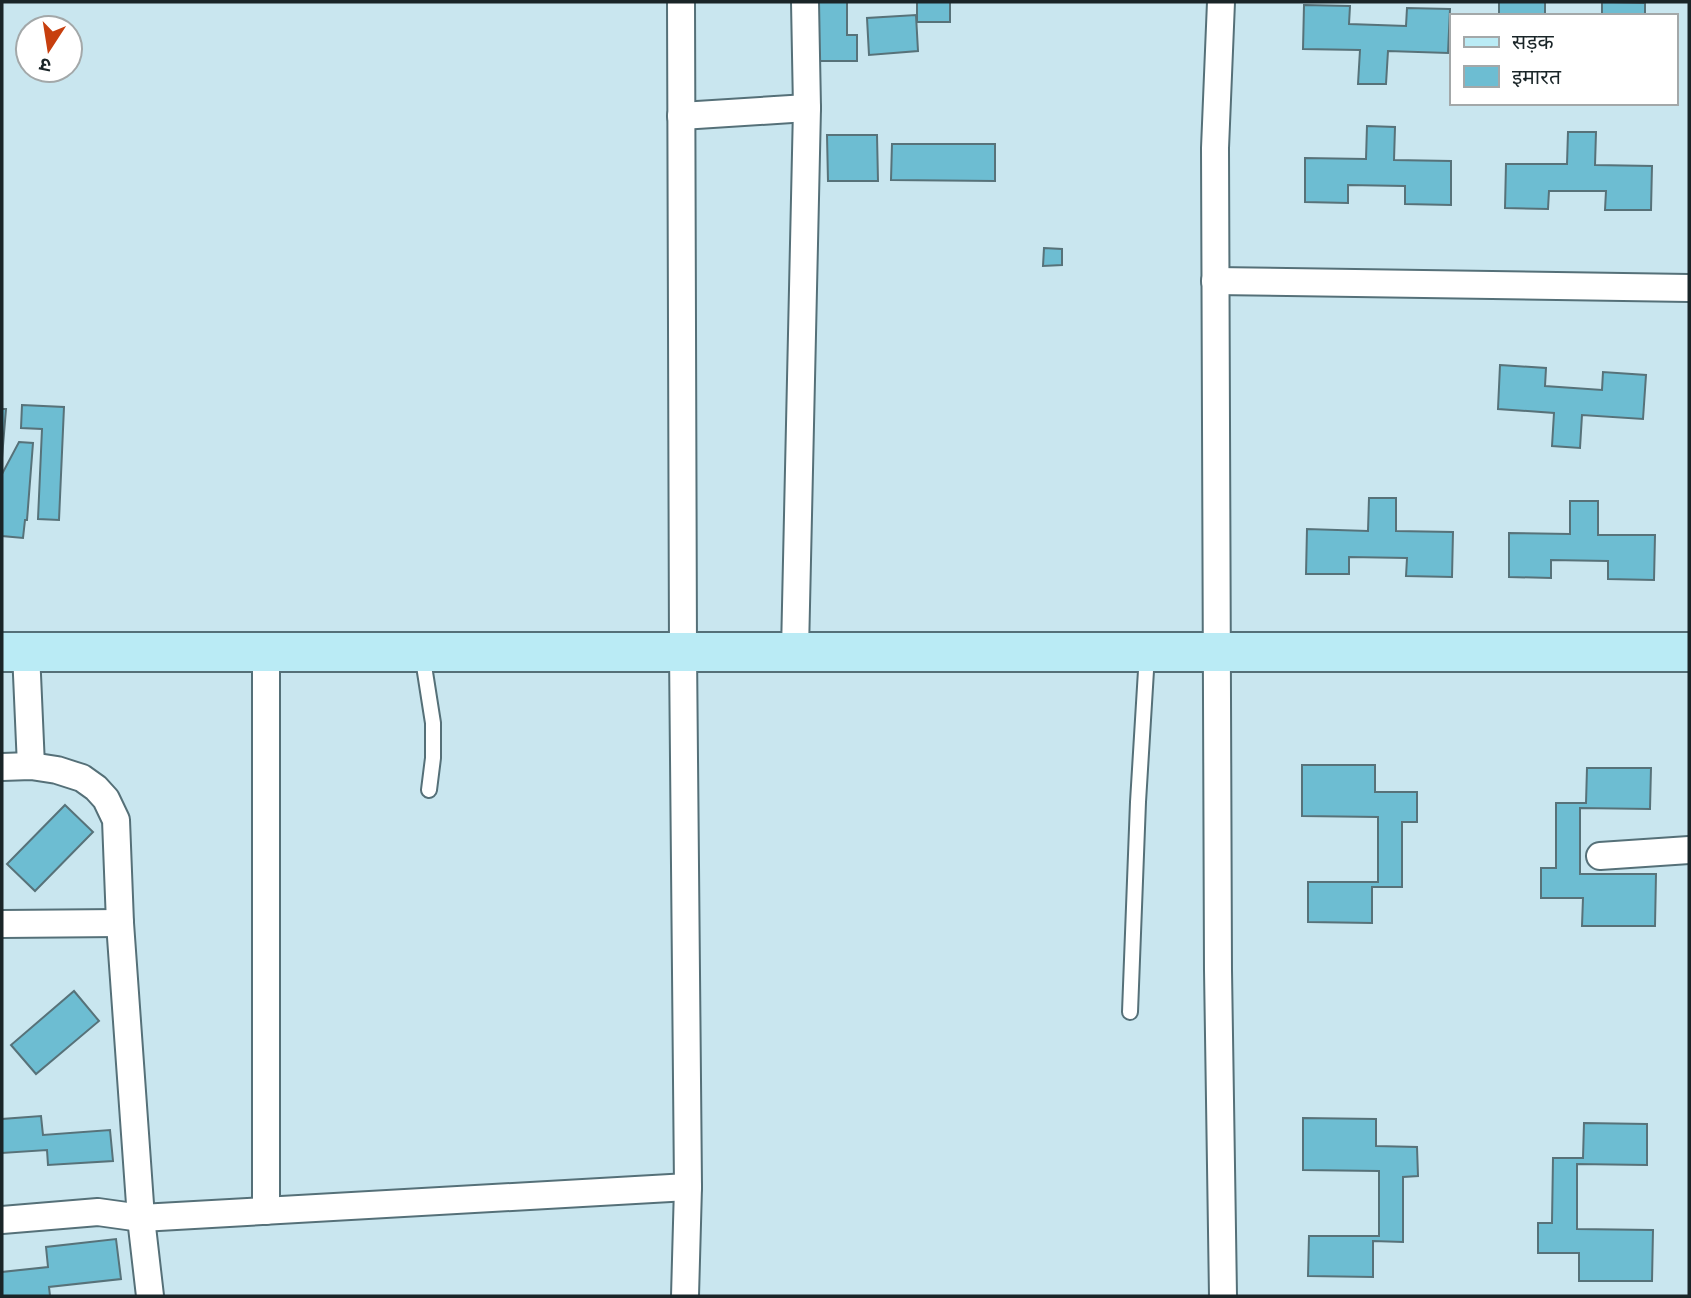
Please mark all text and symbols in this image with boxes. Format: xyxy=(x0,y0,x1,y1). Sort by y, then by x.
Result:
north arrow xyxy=(14,14,84,84)
legend xyxy=(1450,14,1677,105)
text: सड़क xyxy=(1512,29,1554,54)
text: उ xyxy=(37,53,53,78)
text: इमारत xyxy=(1512,64,1562,89)

